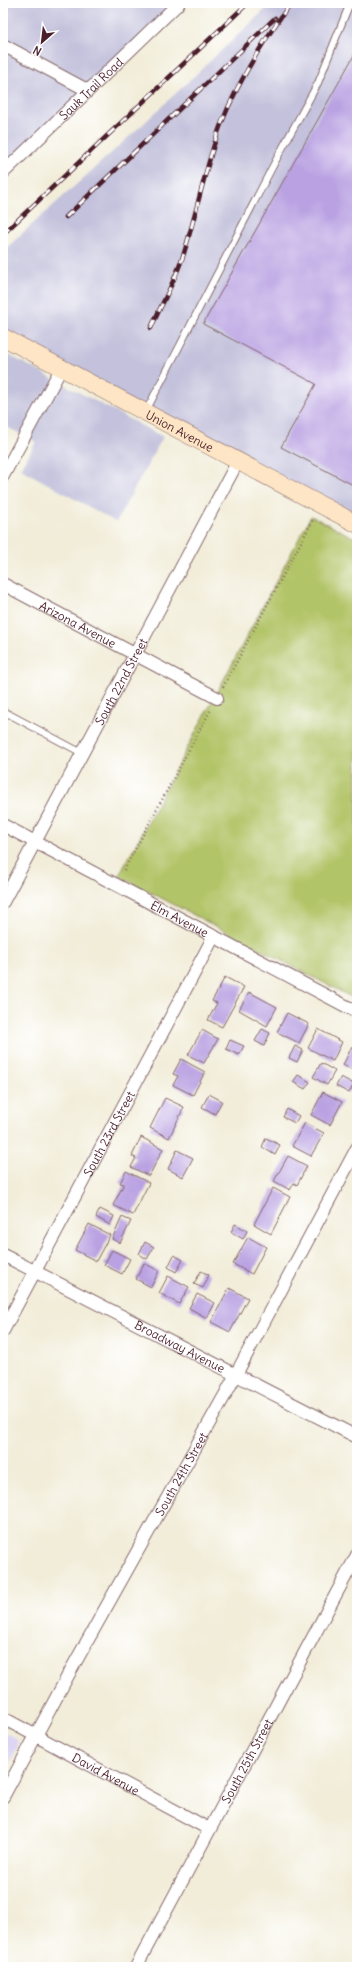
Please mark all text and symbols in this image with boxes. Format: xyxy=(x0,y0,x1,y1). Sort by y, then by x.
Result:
north arrow xyxy=(22,22,62,62)
text: N xyxy=(31,43,44,59)
street label: Sauk Trail Road xyxy=(56,54,126,122)
street label: Union Avenue xyxy=(143,406,216,454)
street label: Arizona Avenue xyxy=(37,597,119,650)
street label: South 22nd Street xyxy=(91,635,150,727)
street label: Elm Avenue xyxy=(148,897,211,940)
street label: South 23rd Street xyxy=(80,1088,137,1179)
street label: Broadway Avenue xyxy=(132,1317,228,1375)
street label: South 24th Street xyxy=(151,1429,210,1518)
street label: South 25th Street xyxy=(218,1716,275,1806)
street label: David Avenue xyxy=(70,1749,142,1798)

